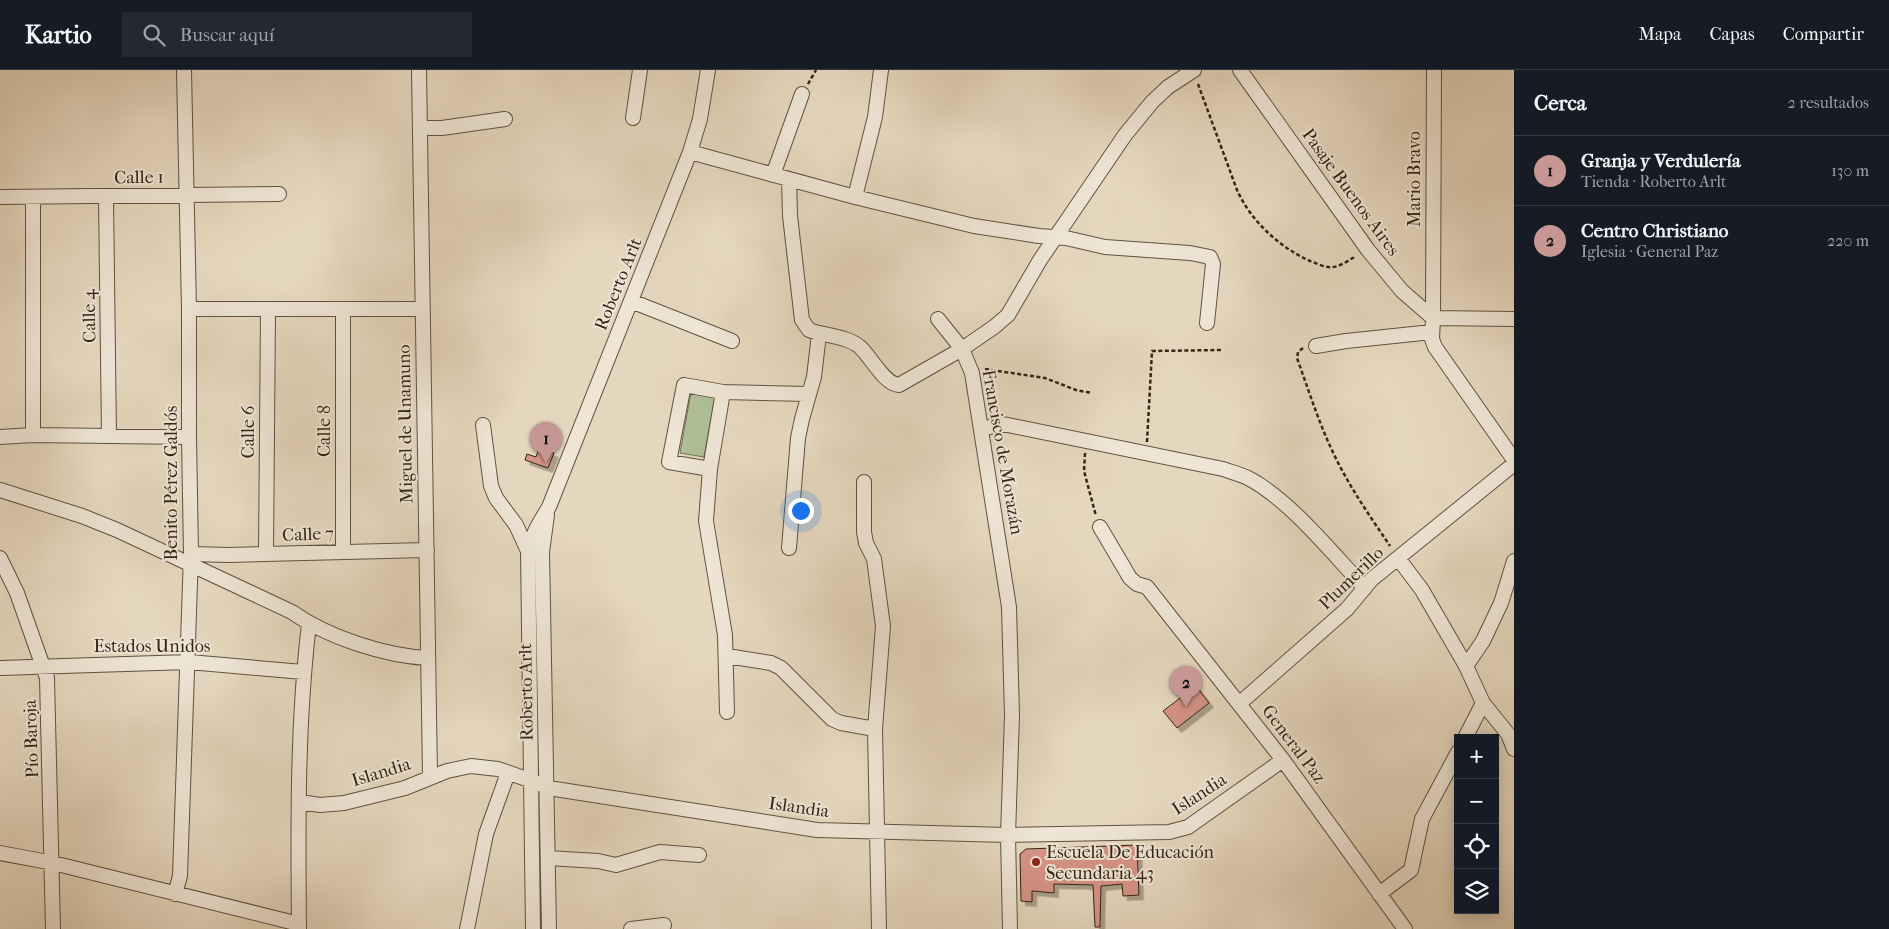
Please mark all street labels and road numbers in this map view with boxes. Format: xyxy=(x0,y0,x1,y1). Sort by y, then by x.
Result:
street label: Pasaje Buenos Aires xyxy=(1297,125,1404,260)
street label: Mario Bravo xyxy=(1404,131,1425,227)
street label: Calle 1 xyxy=(114,167,164,188)
street label: Roberto Arlt xyxy=(590,234,647,333)
street label: Calle 4 xyxy=(79,289,100,343)
street label: Miguel de Unamuno xyxy=(394,344,417,504)
street label: Francisco de Morazán xyxy=(978,368,1027,537)
street label: Benito Pérez Galdós xyxy=(161,405,182,560)
street label: Calle 6 xyxy=(238,405,259,458)
street label: Calle 8 xyxy=(314,405,335,457)
street label: Calle 7 xyxy=(282,523,335,546)
street label: Plumerillo xyxy=(1315,542,1388,614)
street label: Estados Unidos xyxy=(93,636,211,657)
street label: Roberto Arlt xyxy=(515,642,538,741)
street label: Pío Baroja xyxy=(20,699,43,779)
street label: General Paz xyxy=(1257,701,1330,788)
street label: Islandia xyxy=(349,753,414,791)
street label: Islandia xyxy=(1168,769,1231,820)
street label: Islandia xyxy=(767,793,831,822)

